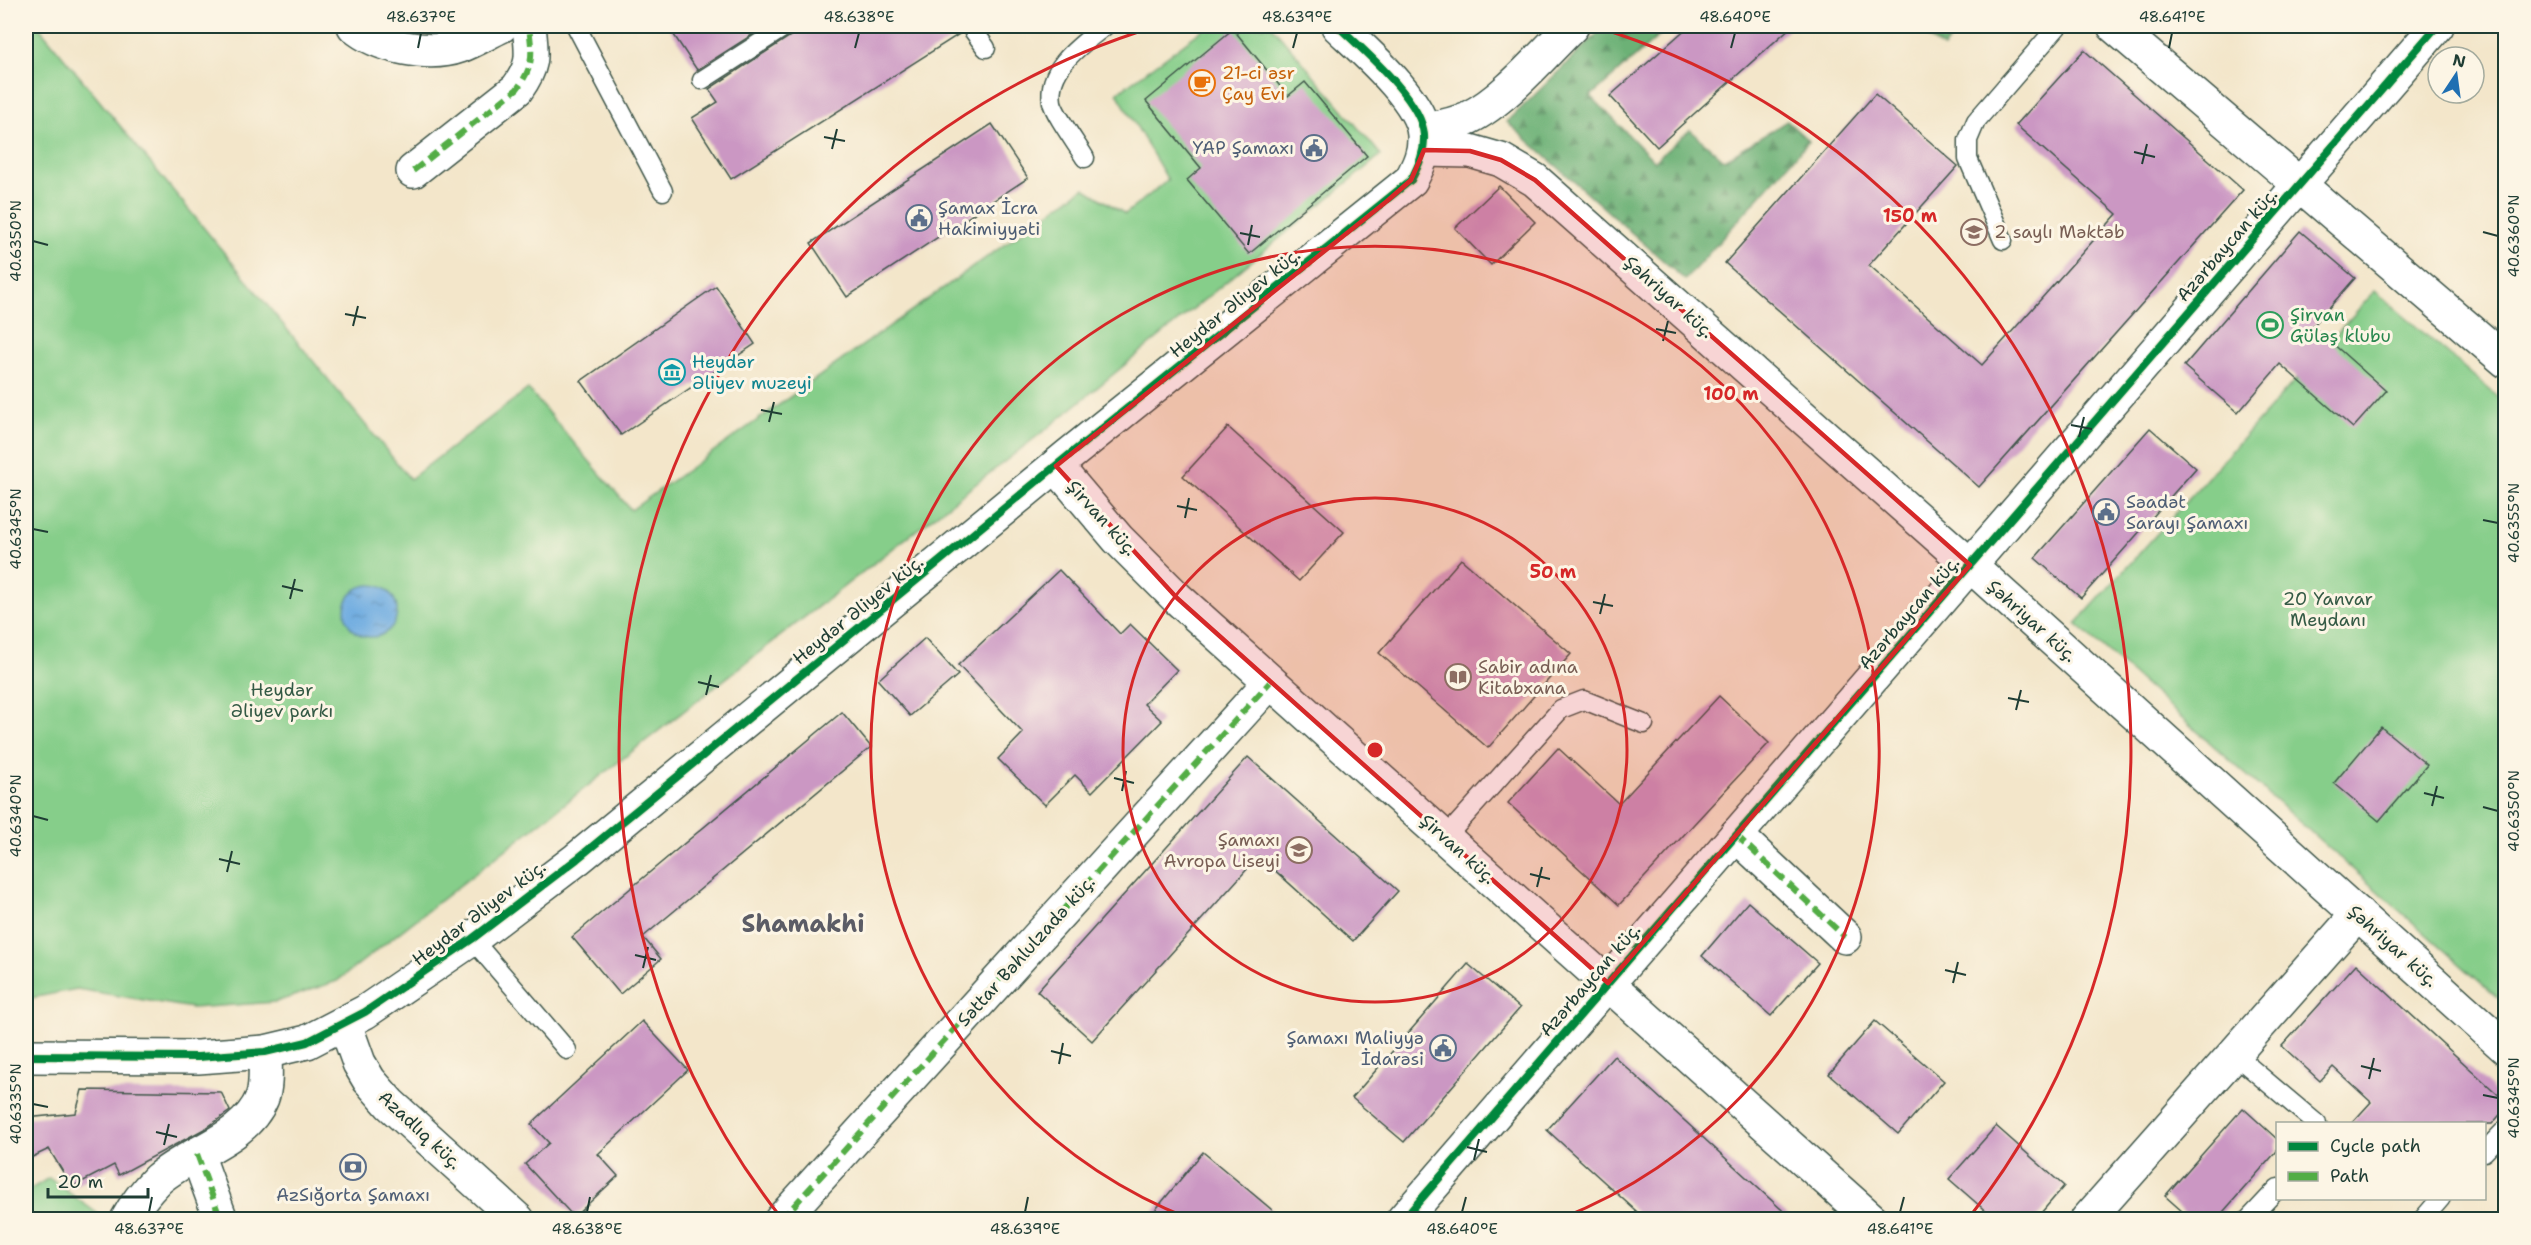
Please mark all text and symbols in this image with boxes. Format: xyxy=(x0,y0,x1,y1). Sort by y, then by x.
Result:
text: 48.637°E xyxy=(386,7,456,27)
text: 48.638°E xyxy=(824,7,894,27)
text: 48.639°E xyxy=(1262,7,1332,27)
text: 48.640°E xyxy=(1699,7,1771,27)
text: 48.641°E xyxy=(2139,7,2205,27)
north arrow xyxy=(2426,45,2486,105)
text: N xyxy=(2451,49,2468,73)
place label: 21-ci əsr Çay Evi xyxy=(1222,61,1295,106)
cafe icon: 21-ci əsr Çay Evi xyxy=(1187,68,1217,98)
public building icon: YAP Şamaxı xyxy=(1299,133,1329,163)
place label: YAP Şamaxı xyxy=(1192,136,1294,160)
street label: Azərbaycan küç. xyxy=(2171,183,2283,307)
text: 40.6360°N xyxy=(2504,194,2524,278)
place label: Şamax İcra Hakimiyyəti xyxy=(938,196,1040,241)
text: 40.6350°N xyxy=(6,200,26,282)
public building icon: Şamax İcra Hakimiyyəti xyxy=(904,203,934,233)
text: 150 m xyxy=(1883,204,1938,228)
school or university icon: 2 saylı Məktəb xyxy=(1959,217,1989,247)
place label: 2 saylı Məktəb xyxy=(1994,220,2125,244)
street label: Heydər Əliyev küç. xyxy=(1165,243,1305,363)
street label: Şəhriyar küç. xyxy=(1619,250,1719,344)
place label: Şirvan Güləş klubu xyxy=(2290,303,2391,348)
sports icon: Şirvan Güləş klubu xyxy=(2255,310,2285,340)
place label: Heydər Əliyev muzeyi xyxy=(692,350,812,395)
museum icon: Heydər Əliyev muzeyi xyxy=(657,357,687,387)
text: 100 m xyxy=(1703,382,1759,406)
street label: Şirvan küç. xyxy=(1062,475,1142,561)
text: 40.6355°N xyxy=(2504,483,2524,563)
text: 40.6345°N xyxy=(6,488,26,570)
place label: Səadət Sarayı Şamaxı xyxy=(2126,490,2248,535)
public building icon: Səadət Sarayı Şamaxı xyxy=(2091,497,2121,527)
street label: Heydər Əliyev küç. xyxy=(788,550,928,670)
street label: Azərbaycan küç. xyxy=(1853,551,1965,675)
text: 50 m xyxy=(1530,560,1577,584)
street label: Şəhriyar küç. xyxy=(1982,574,2082,668)
park label: 20 Yanvar Meydanı xyxy=(2283,587,2373,632)
place label: Sabir adına Kitabxana xyxy=(1478,655,1578,700)
library icon: Sabir adına Kitabxana xyxy=(1443,662,1473,692)
park label: Heydər Əliyev parkı xyxy=(231,678,333,723)
centre of rings xyxy=(1365,740,1385,760)
text: 40.6350°N xyxy=(2504,770,2524,852)
text: 40.6340°N xyxy=(6,774,26,858)
street label: Şirvan küç. xyxy=(1415,809,1501,889)
place label: Şamaxı Avropa Liseyi xyxy=(1164,828,1280,873)
school or university icon: Şamaxı Avropa Liseyi xyxy=(1284,835,1314,865)
street label: Heydər Əliyev küç. xyxy=(407,855,551,971)
street label: Səttar Bəhlulzadə küç. xyxy=(952,870,1100,1032)
street label: Şəhriyar küç. xyxy=(2343,899,2443,993)
district label: Shamakhi xyxy=(741,908,865,940)
street label: Azərbaycan küç. xyxy=(1534,918,1646,1042)
place label: Şamaxı Maliyyə İdarəsi xyxy=(1286,1026,1424,1071)
public building icon: Şamaxı Maliyyə İdarəsi xyxy=(1428,1033,1458,1063)
text: 40.6345°N xyxy=(2504,1057,2524,1139)
text: 40.6335°N xyxy=(6,1063,26,1145)
street label: Azadlıq küç. xyxy=(373,1085,467,1175)
legend xyxy=(2276,1122,2486,1200)
text: Cycle path xyxy=(2330,1134,2421,1158)
bank icon: AzSığorta Şamaxı xyxy=(338,1152,368,1182)
scale bar xyxy=(48,1161,148,1199)
text: Path xyxy=(2330,1164,2369,1188)
text: 20 m xyxy=(57,1170,103,1194)
place label: AzSığorta Şamaxı xyxy=(276,1183,430,1207)
text: 48.637°E xyxy=(114,1219,184,1239)
text: 48.638°E xyxy=(552,1219,622,1239)
text: 48.639°E xyxy=(990,1219,1060,1239)
text: 48.640°E xyxy=(1426,1219,1498,1239)
text: 48.641°E xyxy=(1867,1219,1933,1239)

